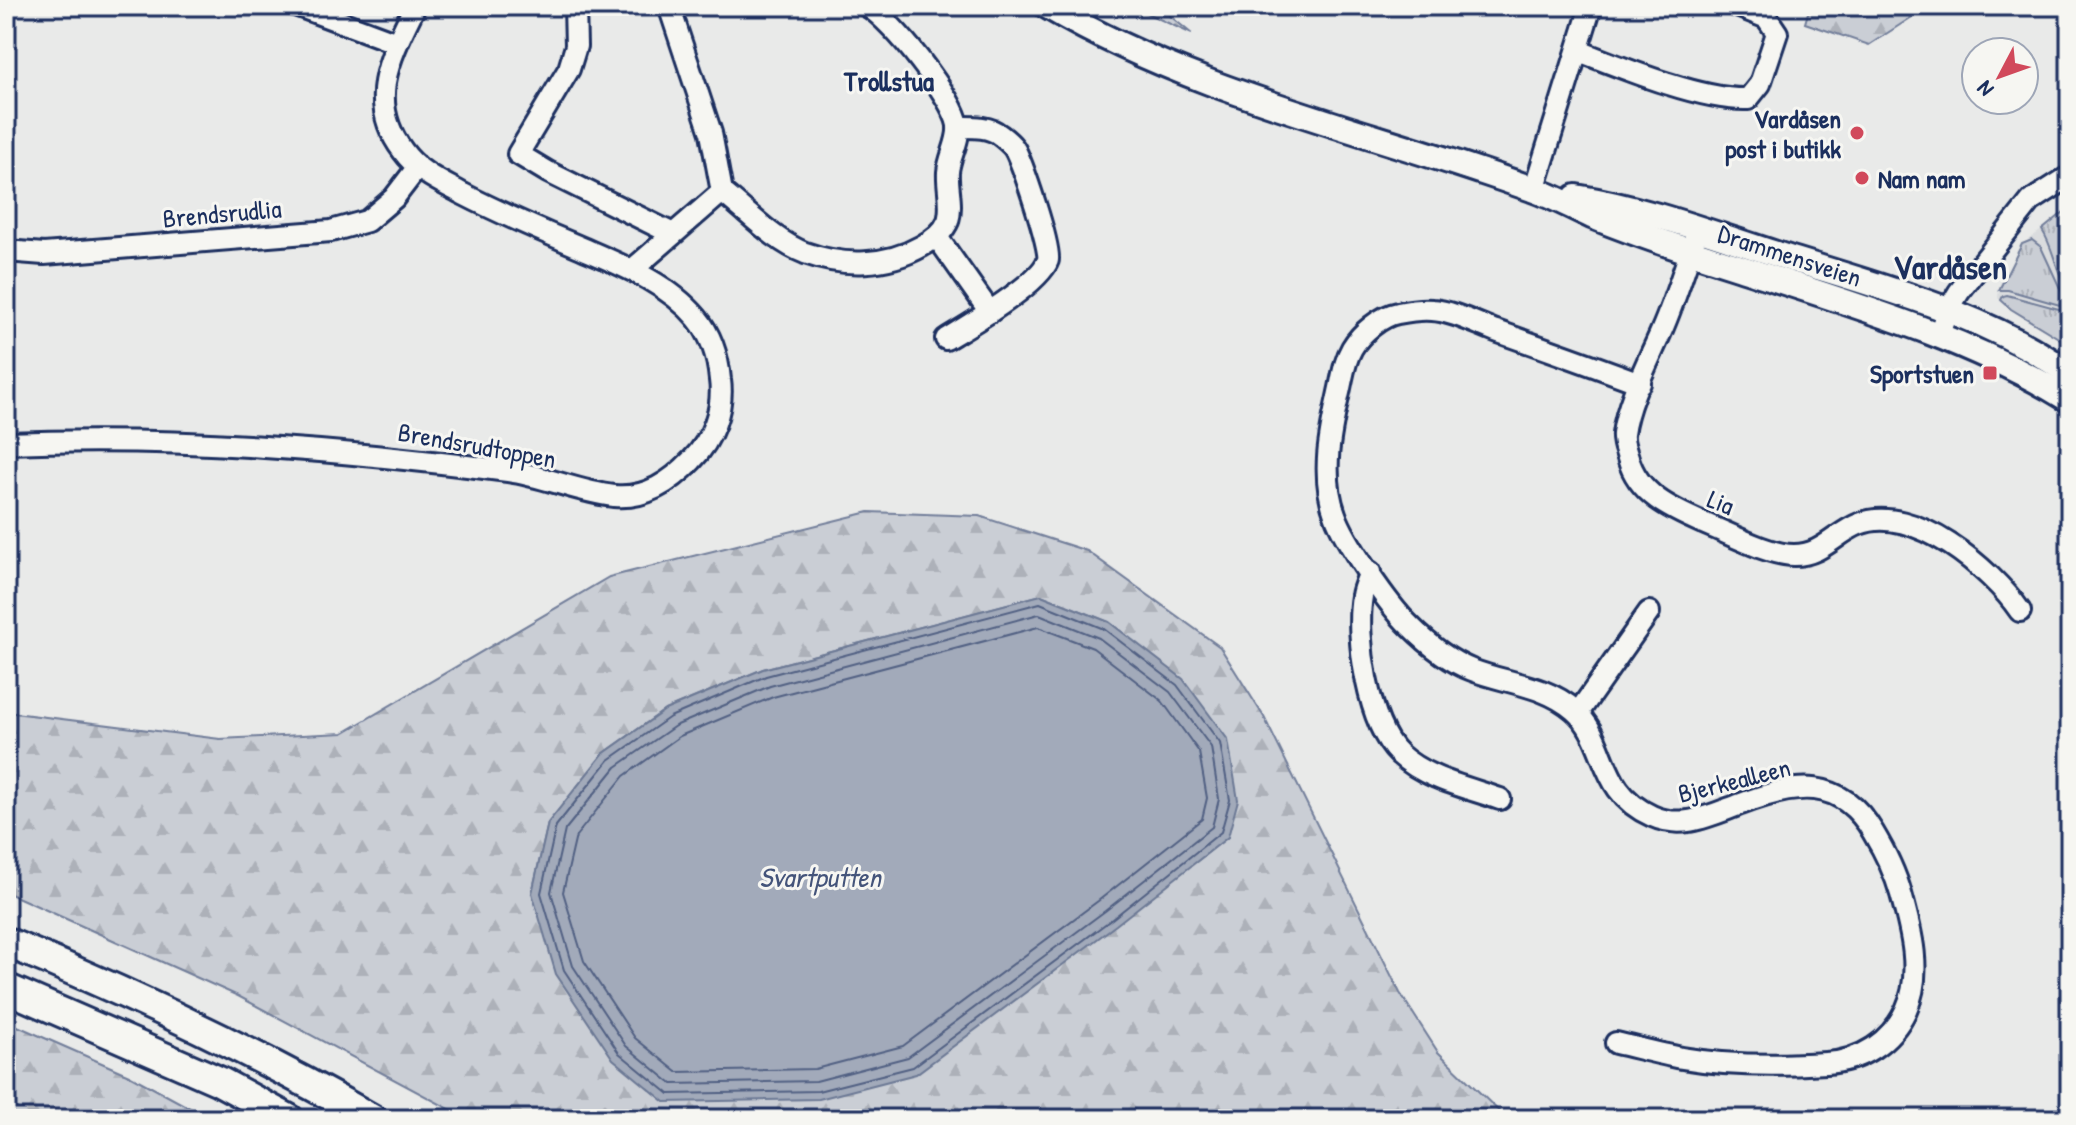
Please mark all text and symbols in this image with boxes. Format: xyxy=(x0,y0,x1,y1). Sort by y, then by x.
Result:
north arrow xyxy=(1960,36,2040,116)
district label: Trollstua xyxy=(843,62,934,100)
text: N xyxy=(1970,75,2000,103)
place label: Vardåsen post i butikk xyxy=(1725,101,1841,167)
marker: Vardåsen post i butikk xyxy=(1848,124,1866,142)
place label: Nam nam xyxy=(1878,161,1966,196)
marker: Nam nam xyxy=(1853,169,1871,187)
street label: Brendsrudlia xyxy=(161,190,283,236)
street label: Drammensveien xyxy=(1714,215,1866,295)
district label: Vardåsen xyxy=(1893,244,2007,290)
place label: Sportstuen xyxy=(1870,356,1974,392)
marker: Sportstuen xyxy=(1981,364,1999,382)
street label: Brendsrudtoppen xyxy=(395,414,559,476)
street label: Lia xyxy=(1703,481,1739,523)
street label: Bjerkealleen xyxy=(1674,749,1794,811)
water label: Svartputten xyxy=(759,858,883,896)

